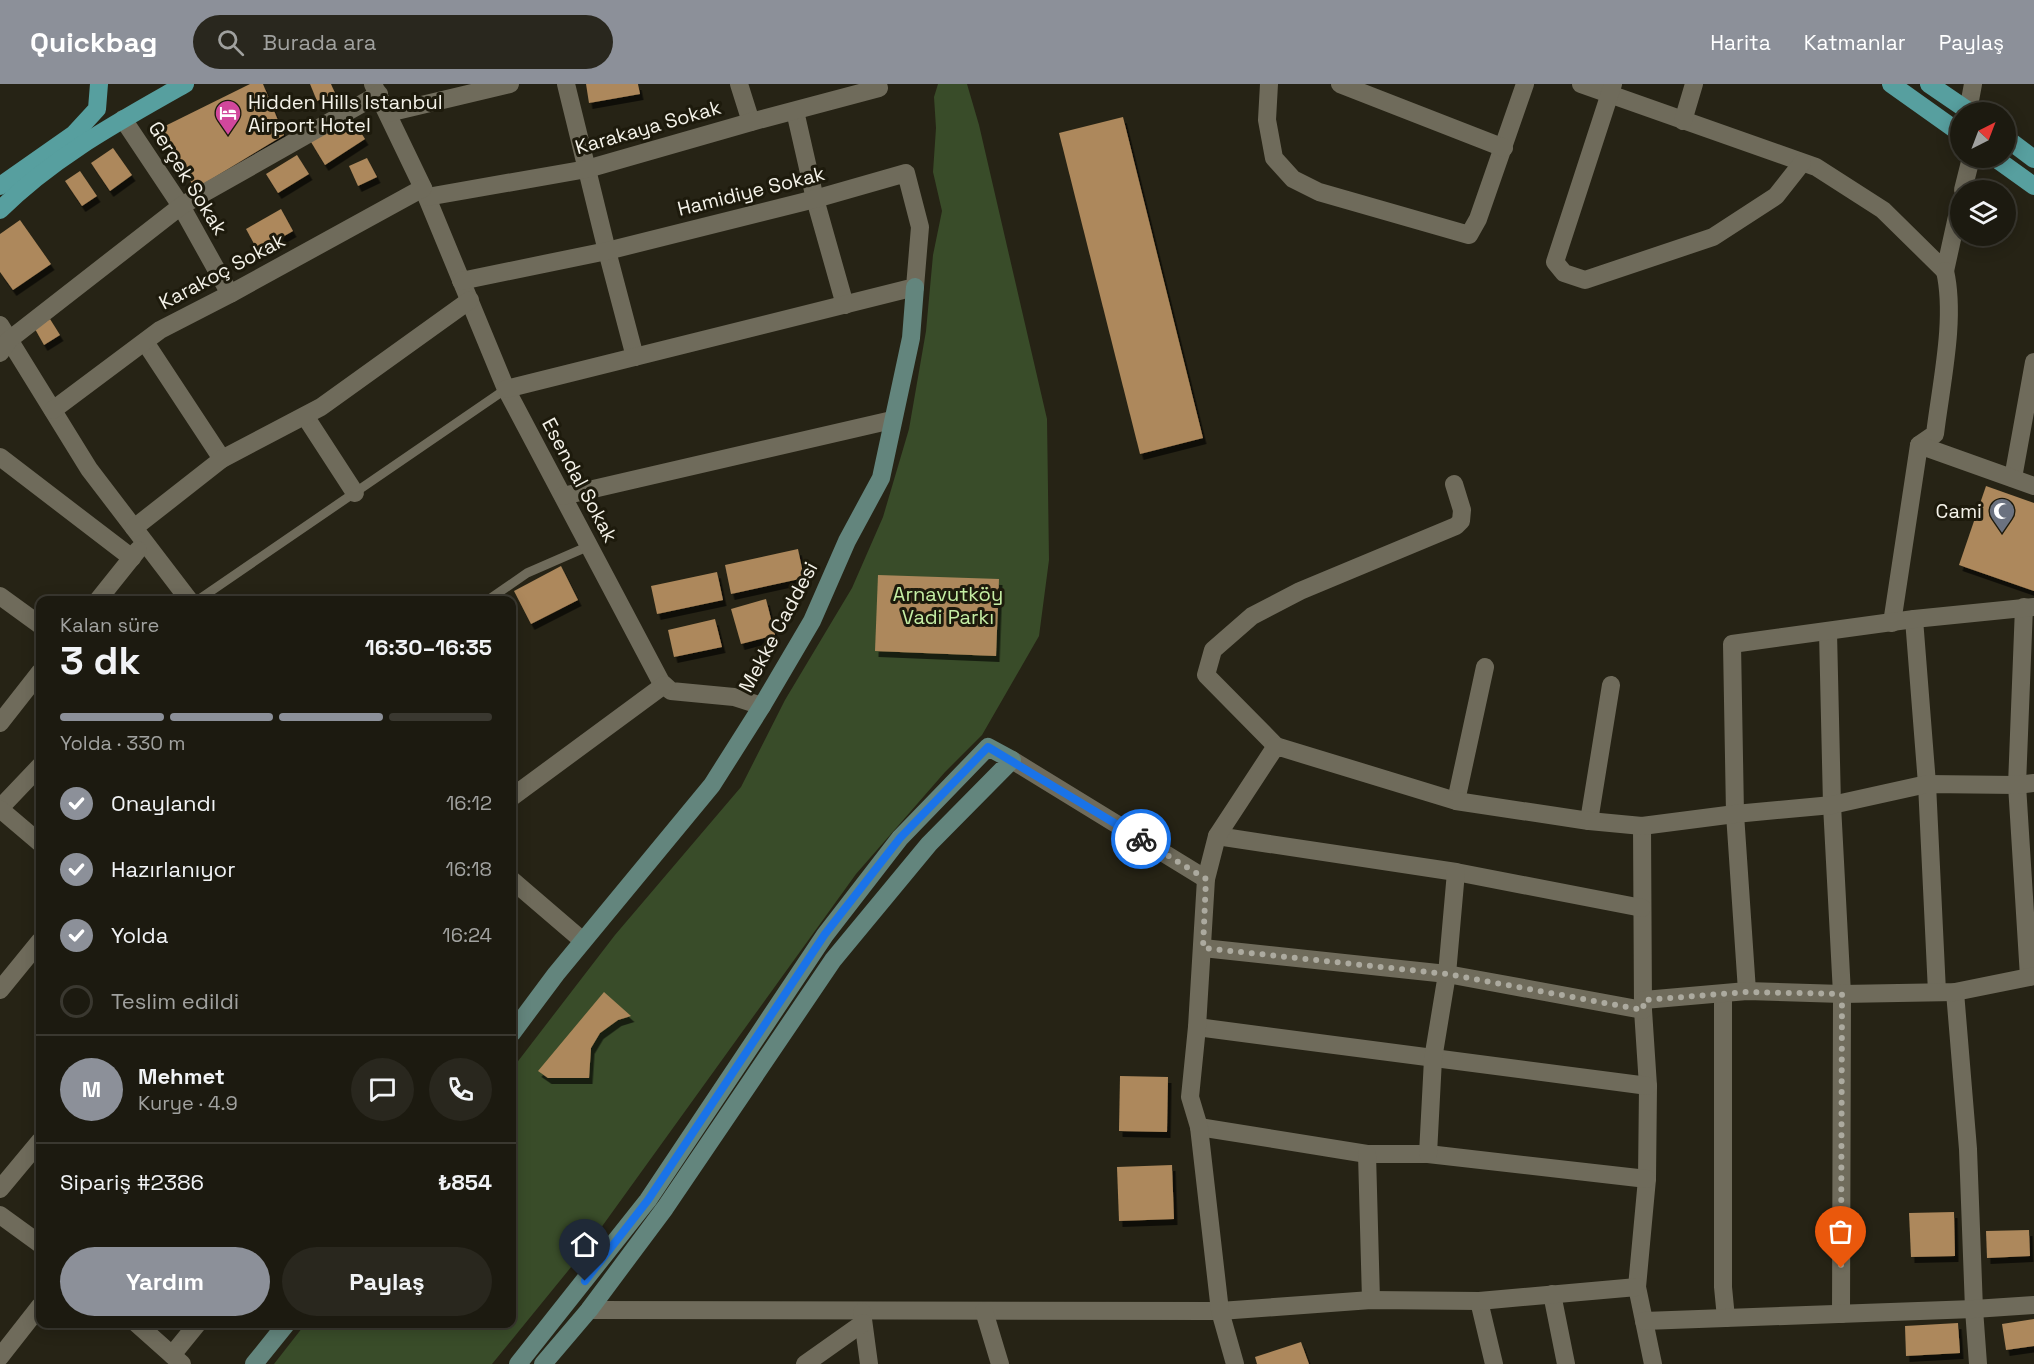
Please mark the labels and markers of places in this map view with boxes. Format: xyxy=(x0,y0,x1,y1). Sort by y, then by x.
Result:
place label: Hidden Hills Istanbul Airport Hotel xyxy=(248,89,443,138)
hotel icon: Hidden Hills Istanbul Airport Hotel xyxy=(213,98,243,136)
mosque icon: Cami xyxy=(1987,496,2017,534)
place label: Cami xyxy=(1936,498,1982,524)
pin xyxy=(1815,1206,1866,1268)
pin xyxy=(559,1219,610,1281)

